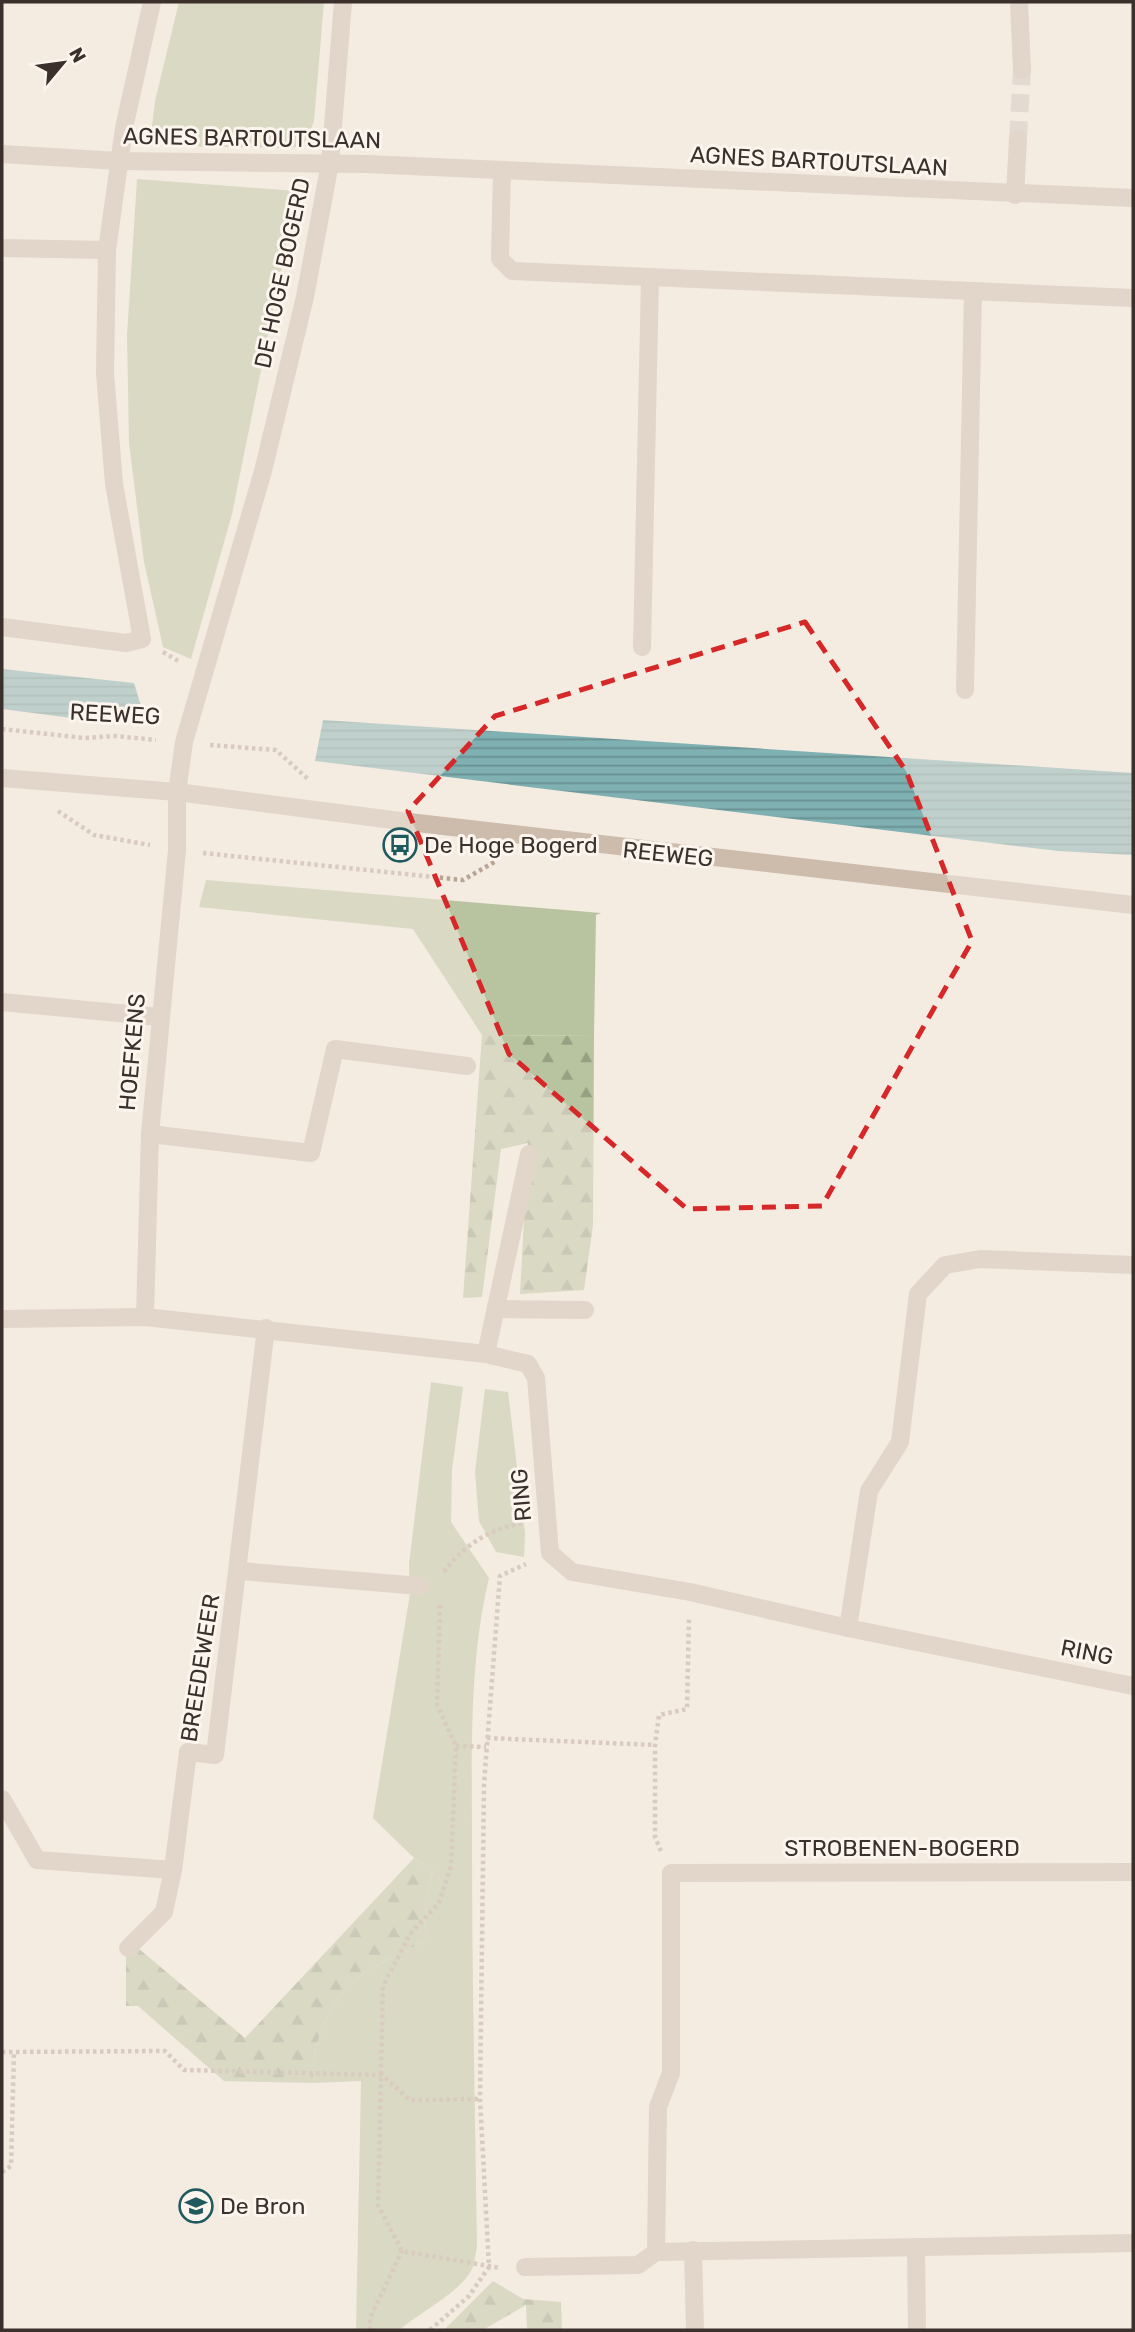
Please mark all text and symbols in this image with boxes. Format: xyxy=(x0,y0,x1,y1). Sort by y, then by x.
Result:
north arrow xyxy=(28,28,98,98)
text: N xyxy=(64,43,91,67)
street label: AGNES BARTOUTSLAAN xyxy=(123,122,381,154)
street label: AGNES BARTOUTSLAAN xyxy=(689,140,949,182)
street label: DE HOGE BOGERD xyxy=(248,175,316,371)
street label: REEWEG xyxy=(69,698,161,730)
bus stop icon: De Hoge Bogerd xyxy=(381,826,419,864)
place label: De Hoge Bogerd xyxy=(424,831,598,859)
street label: REEWEG xyxy=(621,835,715,873)
street label: HOEFKENS xyxy=(113,992,151,1112)
street label: RING xyxy=(505,1467,537,1523)
street label: BREEDEWEER xyxy=(174,1592,226,1744)
street label: RING xyxy=(1058,1633,1116,1671)
street label: STROBENEN-BOGERD xyxy=(784,1834,1020,1862)
school or university icon: De Bron xyxy=(177,2187,215,2225)
place label: De Bron xyxy=(220,2192,305,2220)

